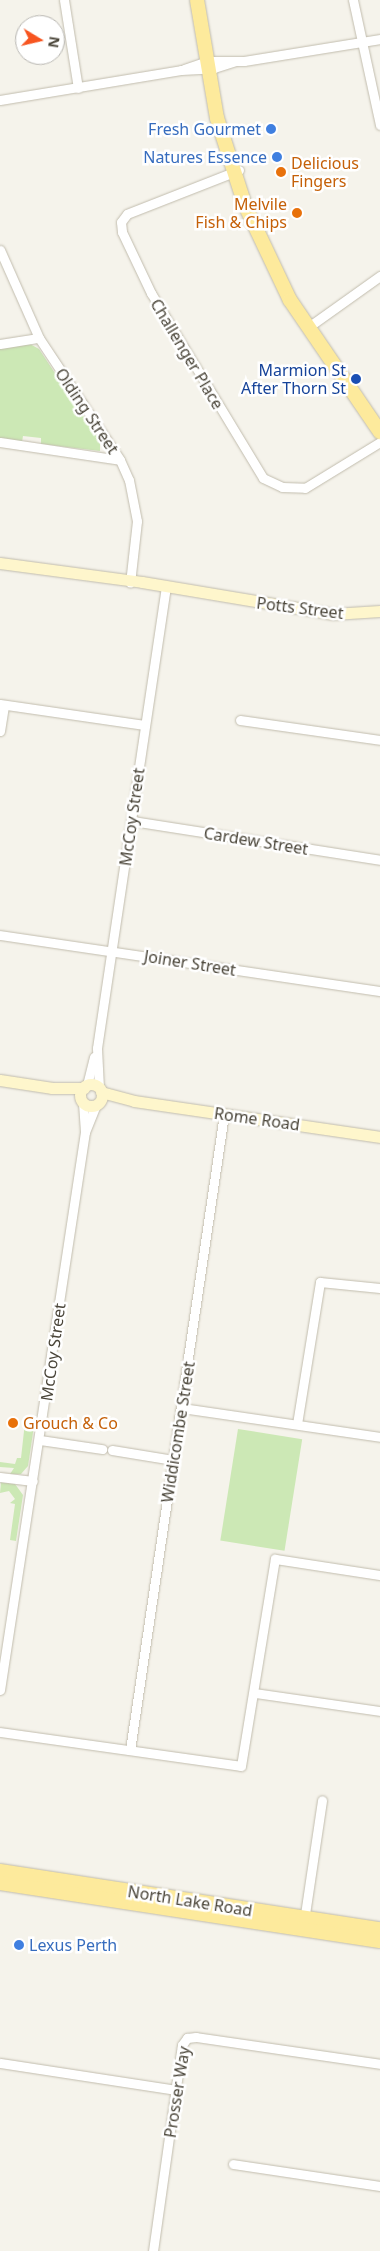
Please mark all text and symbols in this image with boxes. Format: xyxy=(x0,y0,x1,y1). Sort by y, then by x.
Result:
north arrow xyxy=(15,15,65,65)
text: N xyxy=(44,35,65,49)
place label: Fresh Gourmet xyxy=(148,119,261,139)
marker: Fresh Gourmet xyxy=(265,123,277,135)
place label: Natures Essence xyxy=(143,147,267,167)
marker: Natures Essence xyxy=(271,151,283,163)
place label: Delicious Fingers xyxy=(291,153,359,191)
marker: Delicious Fingers xyxy=(275,166,287,178)
place label: Melvile Fish & Chips xyxy=(195,194,287,232)
marker: Melvile Fish & Chips xyxy=(291,207,303,219)
street label: Challenger Place xyxy=(147,295,227,413)
place label: Marmion St After Thorn St xyxy=(241,360,346,398)
street label: Olding Street xyxy=(51,365,123,457)
marker: Marmion St After Thorn St xyxy=(350,373,362,385)
street label: Potts Street xyxy=(255,593,345,623)
street label: McCoy Street xyxy=(116,767,148,867)
street label: Cardew Street xyxy=(202,823,310,859)
street label: Joiner Street xyxy=(143,946,237,980)
street label: Rome Road xyxy=(213,1103,301,1135)
street label: McCoy Street xyxy=(37,1302,69,1402)
street label: Widdicombe Street xyxy=(157,1360,199,1504)
place label: Grouch & Co xyxy=(23,1413,118,1433)
marker: Grouch & Co xyxy=(7,1417,19,1429)
street label: North Lake Road xyxy=(126,1882,254,1920)
place label: Lexus Perth xyxy=(29,1935,117,1955)
marker: Lexus Perth xyxy=(13,1939,25,1951)
street label: Prosser Way xyxy=(160,2045,194,2139)

